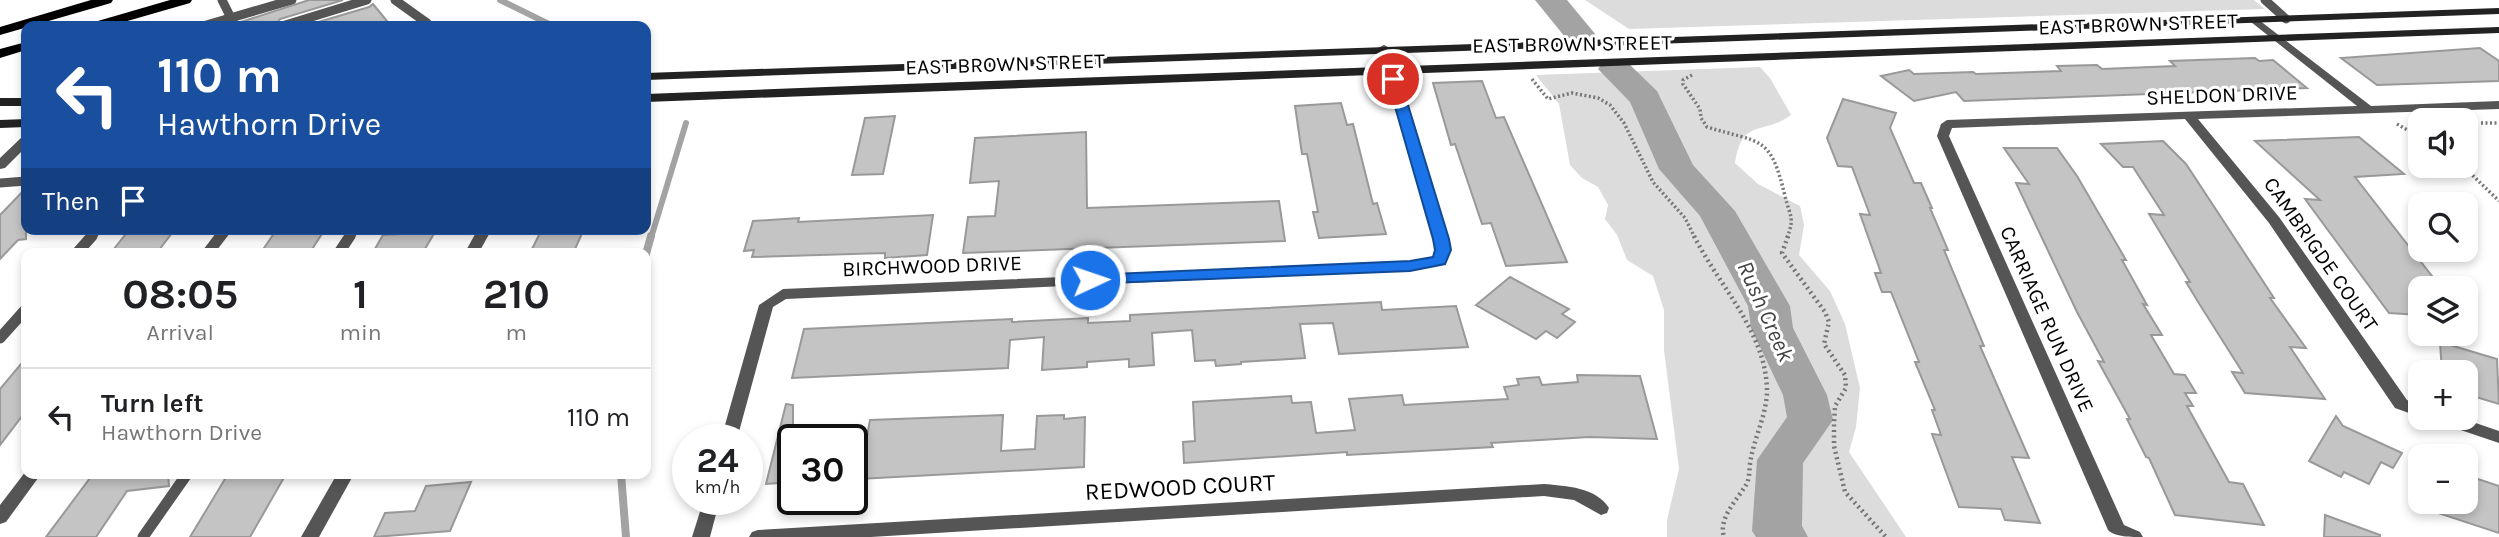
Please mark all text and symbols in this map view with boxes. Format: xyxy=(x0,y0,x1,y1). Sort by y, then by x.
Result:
street label: EAST BROWN STREET xyxy=(2038,9,2239,39)
street label: EAST BROWN STREET xyxy=(1472,30,1673,58)
text: 110 m xyxy=(157,47,282,104)
icon: left xyxy=(42,49,133,140)
street label: EAST BROWN STREET xyxy=(905,49,1106,79)
pin xyxy=(1363,49,1423,109)
icon: arrive xyxy=(1374,60,1412,98)
street label: SHELDON DRIVE xyxy=(2146,80,2298,110)
text: Hawthorn Drive xyxy=(157,106,381,143)
map controls xyxy=(2408,108,2478,514)
button: sound xyxy=(2408,108,2478,178)
street label: CAMBRIGDE COURT xyxy=(2259,172,2383,336)
icon: arrive xyxy=(114,182,152,220)
text: Then xyxy=(42,186,100,217)
button: search xyxy=(2408,192,2478,262)
street label: CARRIAGE RUN DRIVE xyxy=(1995,222,2099,416)
position arrow xyxy=(1053,243,1127,317)
street label: BIRCHWOOD DRIVE xyxy=(842,251,1022,281)
water label: Rush Creek xyxy=(1731,257,1800,366)
text: 08:05 xyxy=(122,269,238,319)
text: 1 xyxy=(353,269,368,319)
text: 210 xyxy=(483,269,550,319)
button: layers xyxy=(2408,276,2478,346)
text: Arrival xyxy=(147,319,214,346)
text: min xyxy=(339,319,382,346)
text: m xyxy=(506,319,527,346)
button: + xyxy=(2408,360,2478,430)
text: Turn left xyxy=(101,388,203,419)
icon: left xyxy=(42,398,80,436)
text: 110 m xyxy=(567,402,630,433)
text: Hawthorn Drive xyxy=(101,419,262,446)
speed limit sign: 30 xyxy=(777,424,868,515)
text: 24 xyxy=(697,440,739,481)
button: − xyxy=(2408,444,2478,514)
street label: REDWOOD COURT xyxy=(1084,468,1276,506)
text: km/h xyxy=(695,476,740,498)

